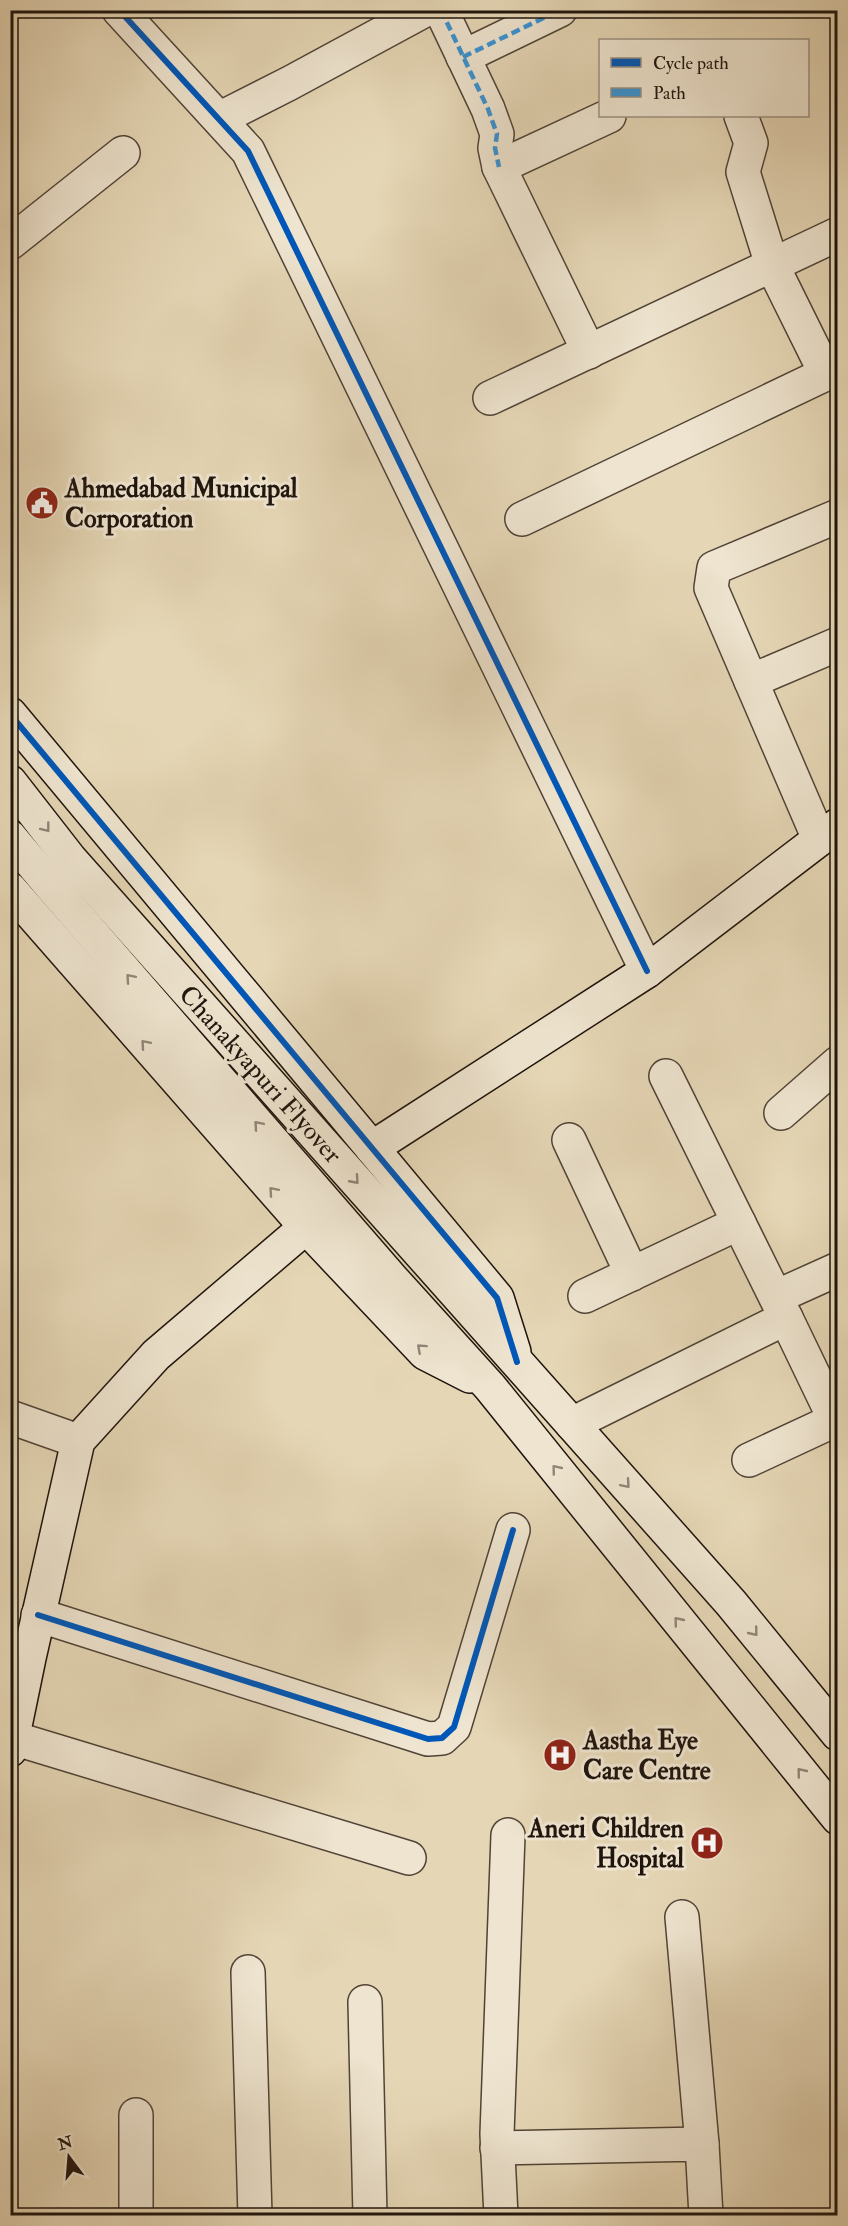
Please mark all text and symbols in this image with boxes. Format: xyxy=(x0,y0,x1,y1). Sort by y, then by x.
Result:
legend xyxy=(599,39,809,117)
text: Cycle path xyxy=(653,52,729,75)
text: Path xyxy=(653,82,686,105)
place label: Ahmedabad Municipal Corporation xyxy=(64,473,298,536)
public building icon: Ahmedabad Municipal Corporation xyxy=(24,485,60,521)
one-way arrow xyxy=(39,822,50,833)
one-way arrow xyxy=(126,974,137,984)
street label: Chanakyapuri Flyover xyxy=(171,979,349,1171)
one-way arrow xyxy=(141,1040,152,1051)
one-way arrow xyxy=(254,1121,265,1131)
one-way arrow xyxy=(348,1173,359,1184)
one-way arrow xyxy=(270,1186,281,1197)
one-way arrow xyxy=(418,1344,428,1355)
one-way arrow xyxy=(552,1465,563,1476)
one-way arrow xyxy=(619,1478,630,1488)
one-way arrow xyxy=(674,1617,685,1628)
one-way arrow xyxy=(746,1625,757,1636)
place label: Aastha Eye Care Centre xyxy=(582,1725,711,1787)
hospital icon: Aastha Eye Care Centre xyxy=(542,1737,578,1773)
one-way arrow xyxy=(798,1768,809,1779)
place label: Aneri Children Hospital xyxy=(527,1813,685,1876)
hospital icon: Aneri Children Hospital xyxy=(689,1825,725,1861)
north arrow xyxy=(39,2127,99,2187)
text: N xyxy=(55,2132,75,2155)

